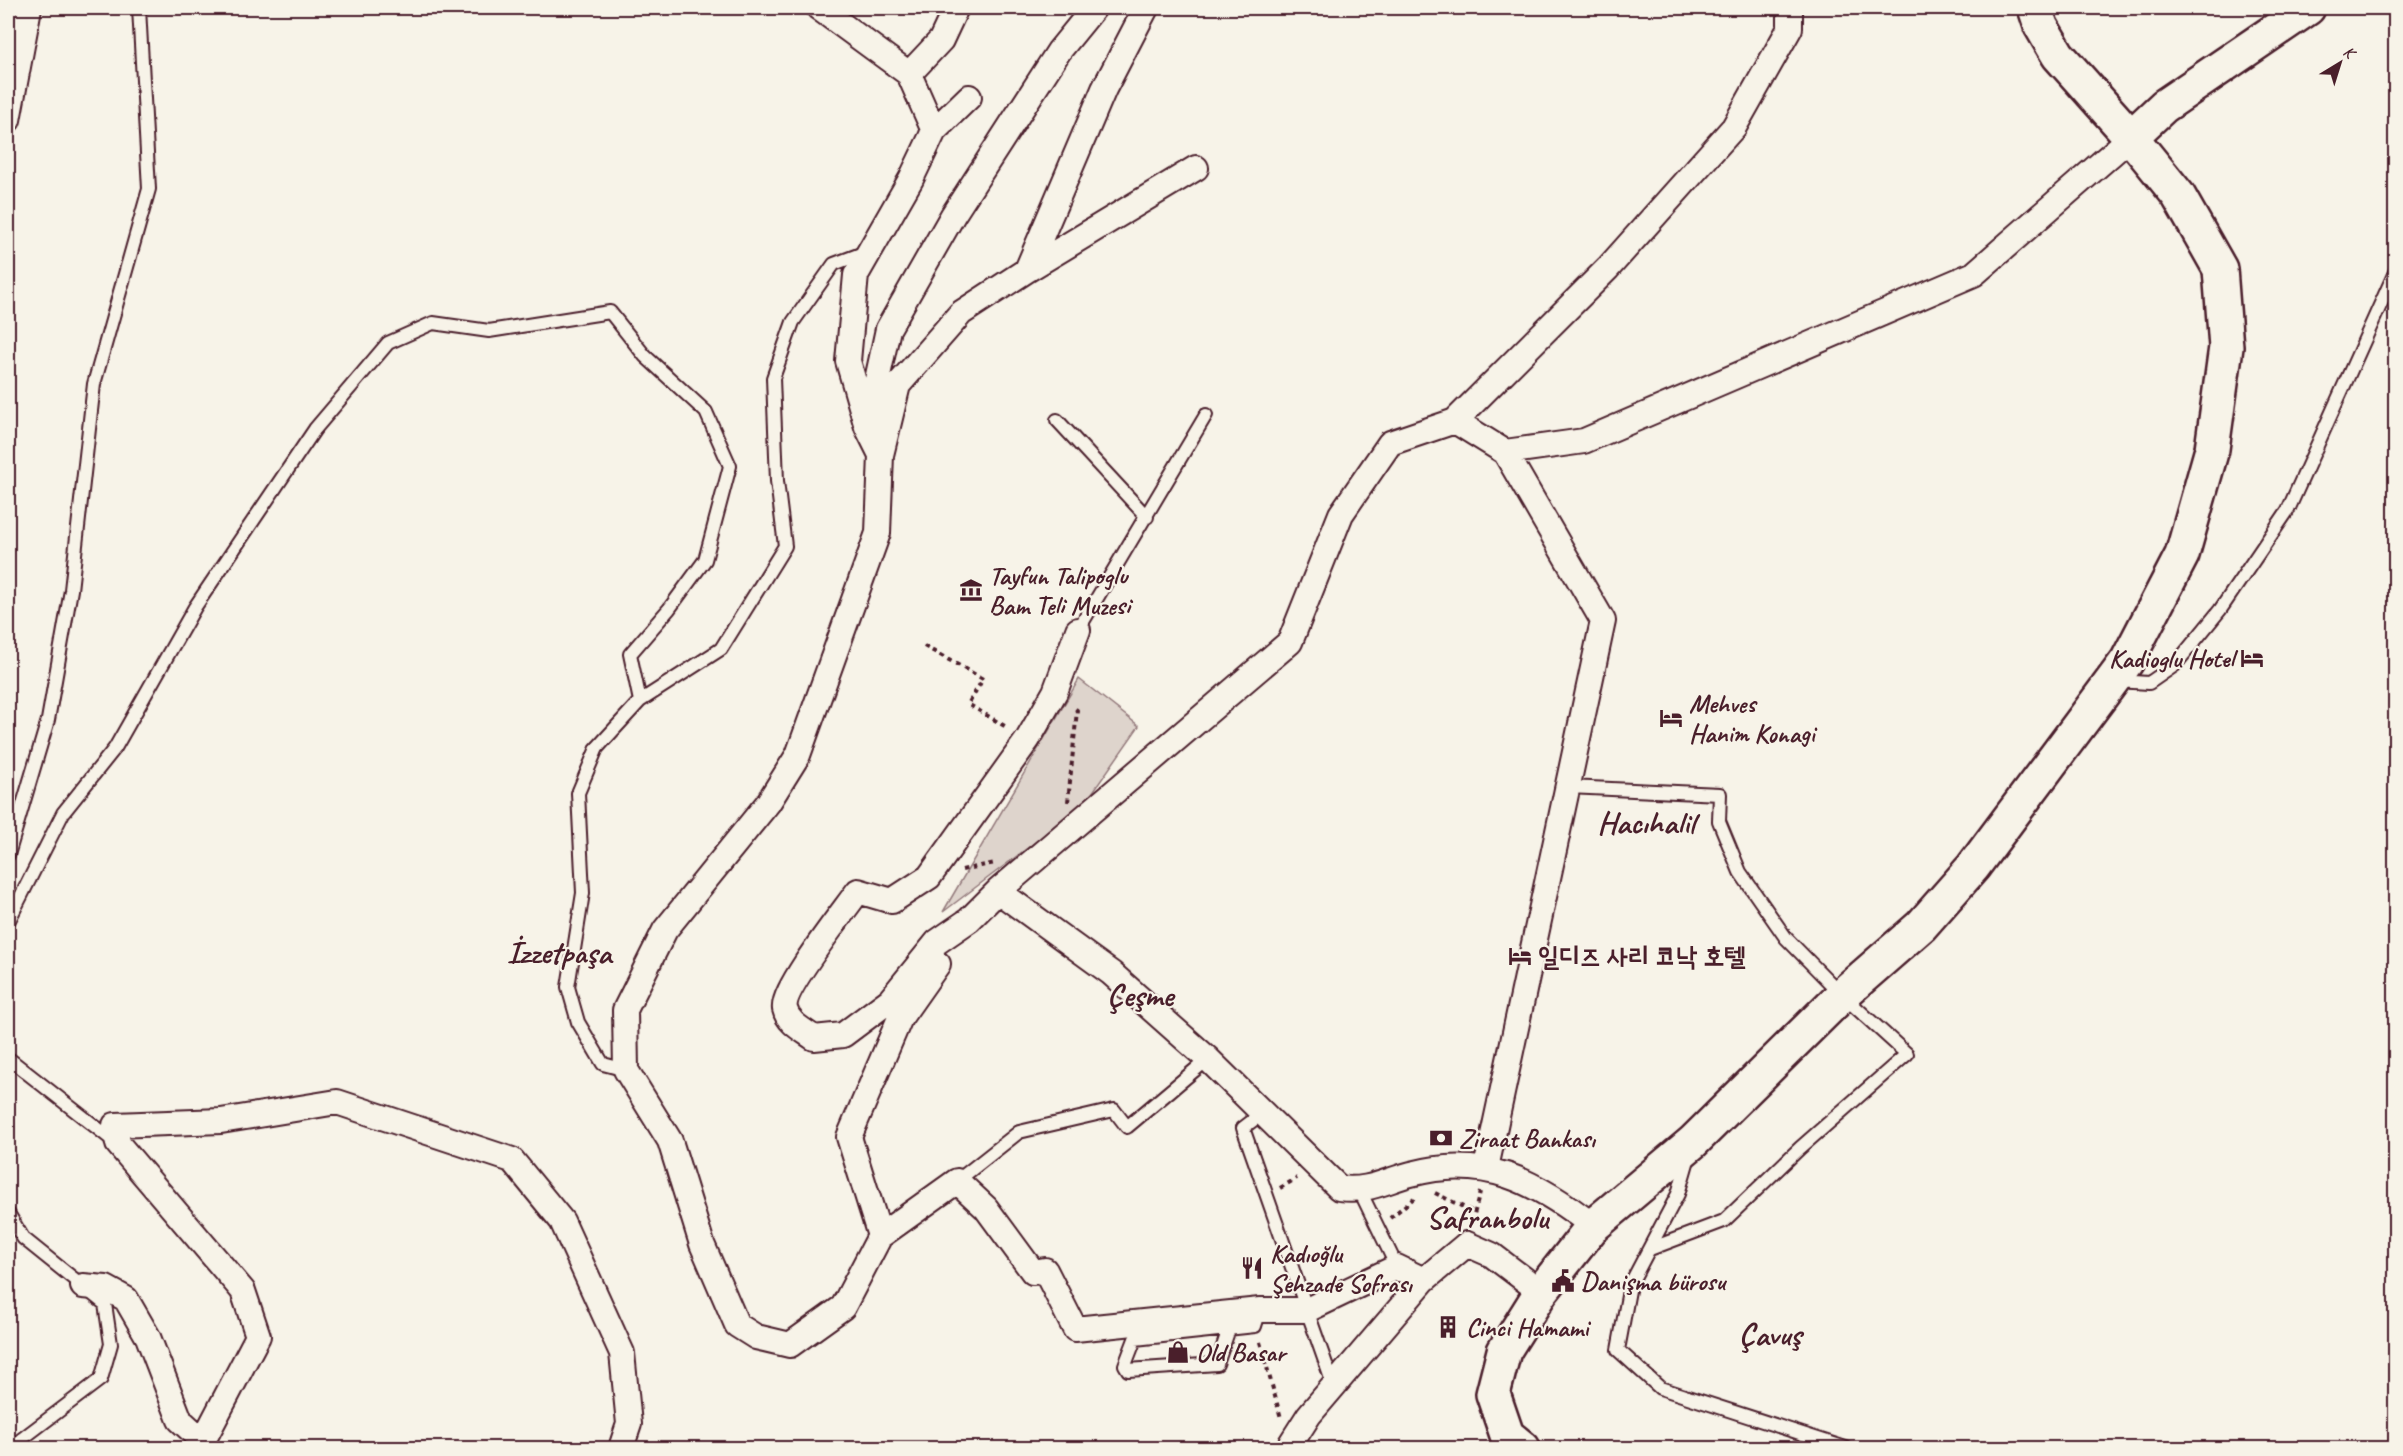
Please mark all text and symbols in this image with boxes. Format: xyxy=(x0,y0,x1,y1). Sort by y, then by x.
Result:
north arrow xyxy=(2310,33,2370,93)
text: K xyxy=(2339,42,2361,65)
place label: Tayfun Talipoglu Bam Teli Muzesi xyxy=(989,559,1134,622)
museum icon: Tayfun Talipoglu Bam Teli Muzesi xyxy=(958,577,984,603)
place label: Kadioglu Hotel xyxy=(2109,642,2238,675)
hotel icon: Kadioglu Hotel xyxy=(2239,645,2265,671)
place label: Mehves Hanim Konagi xyxy=(1689,687,1817,750)
hotel icon: Mehves Hanim Konagi xyxy=(1658,705,1684,731)
district label: Hacıhalil xyxy=(1597,802,1701,843)
district label: İzzetpaşa xyxy=(507,932,614,973)
place label: 일디즈 사리 코낙 호텔 xyxy=(1538,940,1746,973)
hotel icon: 일디즈 사리 코낙 호텔 xyxy=(1507,943,1533,969)
district label: Çeşme xyxy=(1107,975,1176,1016)
place label: Ziraat Bankası xyxy=(1459,1122,1597,1155)
bank icon: Ziraat Bankası xyxy=(1428,1125,1454,1151)
district label: Safranbolu xyxy=(1426,1197,1550,1238)
place label: Kadıoğlu Şehzade Sofrası xyxy=(1270,1237,1414,1300)
restaurant icon: Kadıoğlu Şehzade Sofrası xyxy=(1239,1255,1265,1281)
place label: Danişma bürosu xyxy=(1581,1265,1727,1298)
public building icon: Danişma bürosu xyxy=(1550,1268,1576,1294)
place label: Cinci Hamami xyxy=(1466,1311,1591,1344)
building icon: Cinci Hamami xyxy=(1435,1314,1461,1340)
district label: Çavuş xyxy=(1739,1314,1804,1355)
place label: Old Basar xyxy=(1196,1336,1288,1369)
shop icon: Old Basar xyxy=(1165,1339,1191,1365)

